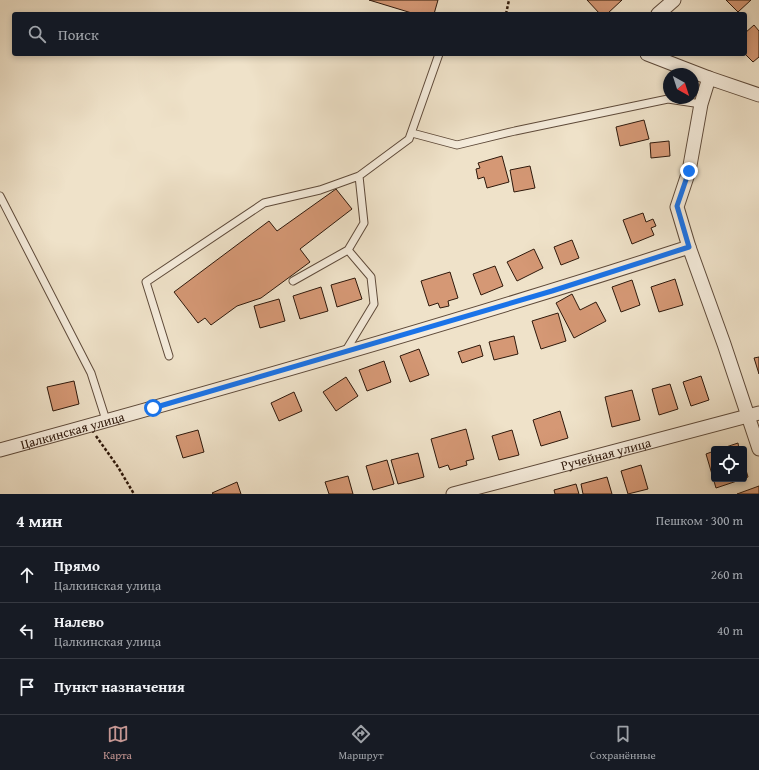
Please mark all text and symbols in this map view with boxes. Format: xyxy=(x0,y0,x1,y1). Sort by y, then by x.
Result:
search box xyxy=(12,12,747,56)
icon: search xyxy=(26,23,48,45)
text: Поиск xyxy=(58,24,99,45)
north arrow xyxy=(663,68,699,104)
route end xyxy=(680,162,698,180)
route start xyxy=(144,399,162,417)
street label: Цалкинская улица xyxy=(18,407,127,454)
street label: Ручейная улица xyxy=(559,433,654,475)
map controls xyxy=(711,446,747,482)
button: locate xyxy=(711,446,747,482)
text: 4 мин xyxy=(16,508,62,533)
text: Пешком · 300 m xyxy=(656,511,743,530)
text: Прямо xyxy=(54,555,100,576)
icon: ahead xyxy=(16,564,38,586)
text: 260 m xyxy=(711,565,743,584)
text: Цалкинская улица xyxy=(54,576,161,595)
text: Налево xyxy=(54,611,104,632)
icon: left xyxy=(16,620,38,642)
text: 40 m xyxy=(717,621,743,640)
text: Цалкинская улица xyxy=(54,632,161,651)
icon: arrive xyxy=(16,676,38,698)
text: Пункт назначения xyxy=(54,676,185,697)
tab: Карта xyxy=(103,723,132,763)
tab: Маршрут xyxy=(338,723,383,763)
tab: Сохранённые xyxy=(590,723,656,763)

